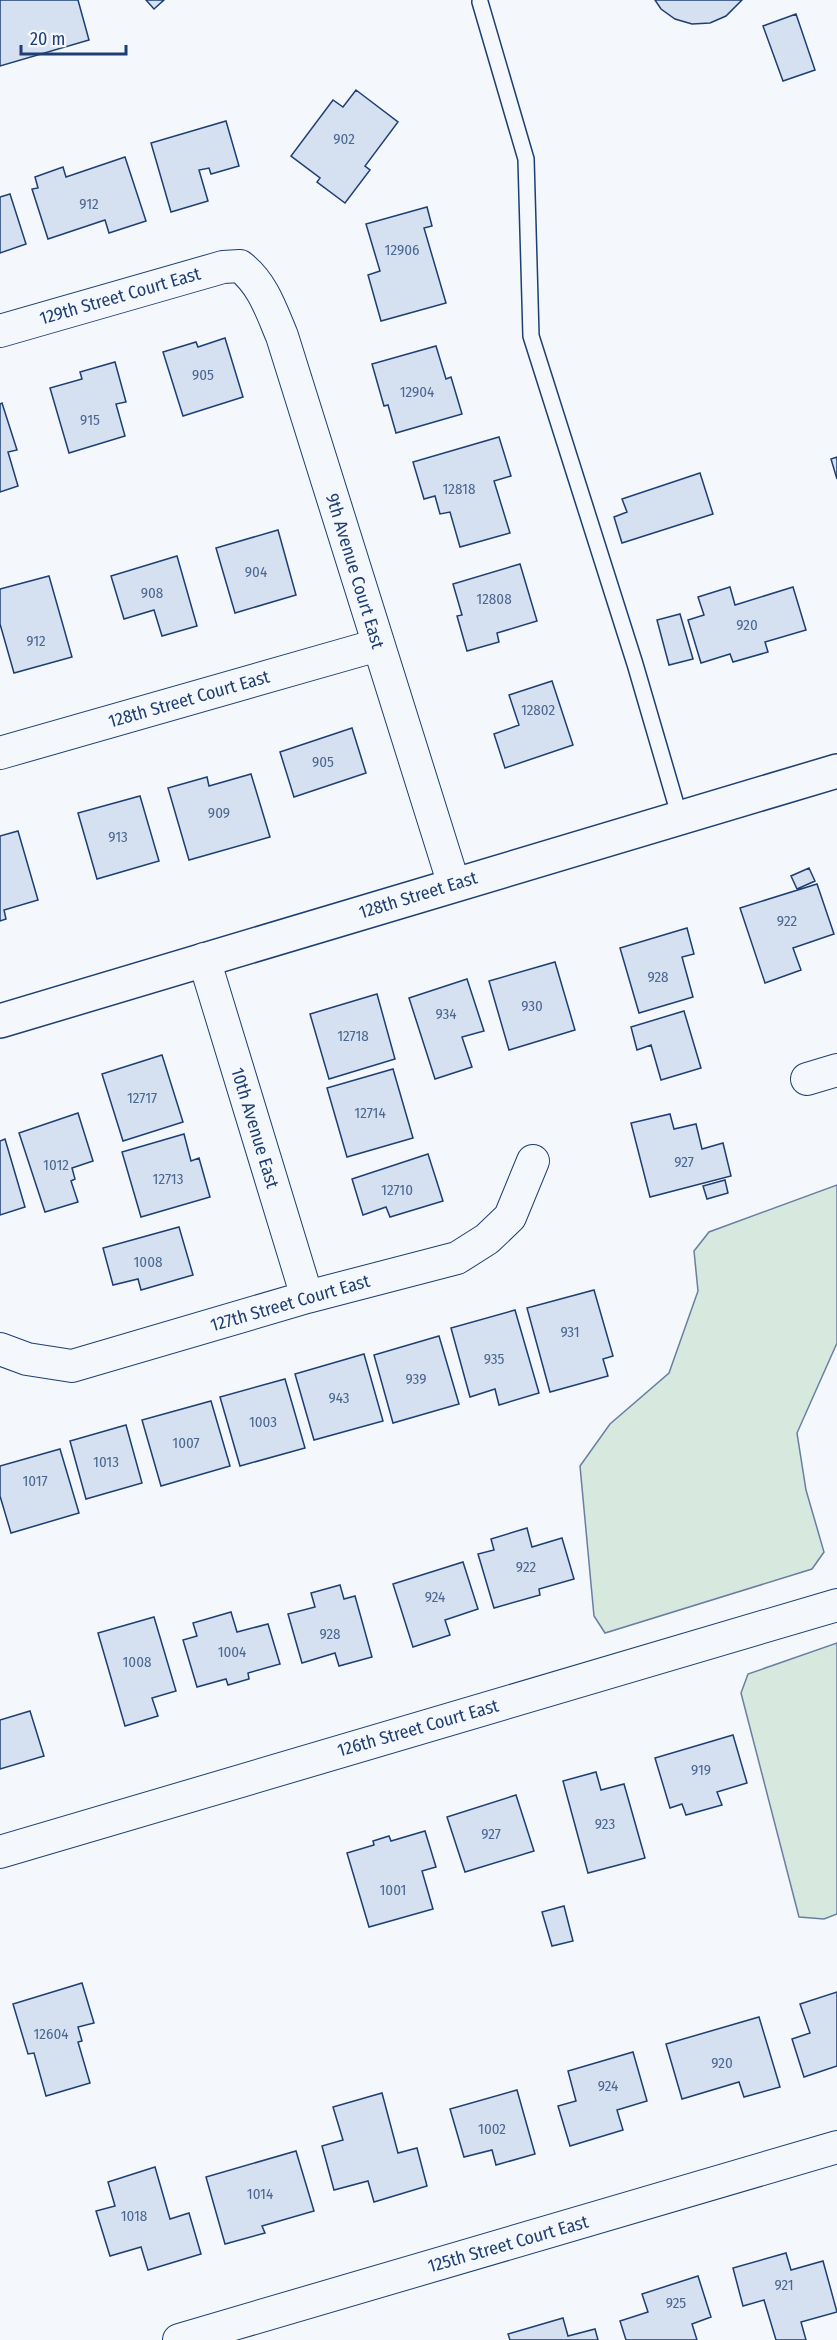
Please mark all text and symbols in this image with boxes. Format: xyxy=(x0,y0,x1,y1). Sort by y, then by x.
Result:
scale bar xyxy=(21,18,126,56)
text: 20 m xyxy=(30,28,65,50)
house number: 902 xyxy=(333,130,355,148)
house number: 912 xyxy=(79,195,99,213)
house number: 12906 xyxy=(385,241,419,259)
street label: 129th Street Court East xyxy=(37,262,203,329)
house number: 905 xyxy=(192,366,214,384)
house number: 12904 xyxy=(400,383,434,401)
house number: 915 xyxy=(80,411,100,429)
house number: 12818 xyxy=(443,480,475,498)
street label: 9th Avenue Court East xyxy=(321,491,389,651)
house number: 904 xyxy=(245,563,267,581)
house number: 908 xyxy=(141,584,163,602)
house number: 12808 xyxy=(476,590,512,608)
house number: 920 xyxy=(736,616,758,634)
house number: 912 xyxy=(26,632,46,650)
street label: 128th Street Court East xyxy=(106,665,272,733)
house number: 12802 xyxy=(521,701,555,719)
house number: 905 xyxy=(312,753,334,771)
house number: 909 xyxy=(208,804,230,822)
house number: 913 xyxy=(108,828,128,846)
street label: 128th Street East xyxy=(356,867,480,923)
house number: 922 xyxy=(777,912,798,930)
house number: 928 xyxy=(647,968,669,986)
house number: 930 xyxy=(521,997,543,1015)
house number: 934 xyxy=(436,1005,456,1023)
house number: 12718 xyxy=(337,1027,369,1045)
street label: 10th Avenue East xyxy=(226,1065,284,1191)
house number: 12717 xyxy=(127,1089,157,1107)
house number: 12714 xyxy=(354,1104,386,1122)
house number: 927 xyxy=(674,1153,694,1171)
house number: 1012 xyxy=(43,1156,69,1174)
house number: 12713 xyxy=(153,1170,184,1188)
house number: 12710 xyxy=(381,1181,413,1199)
house number: 1008 xyxy=(134,1253,162,1271)
street label: 127th Street Court East xyxy=(208,1270,372,1336)
house number: 931 xyxy=(560,1323,580,1341)
house number: 935 xyxy=(484,1350,504,1368)
house number: 939 xyxy=(406,1370,426,1388)
house number: 943 xyxy=(329,1389,350,1407)
house number: 1003 xyxy=(249,1413,277,1431)
house number: 1007 xyxy=(172,1434,200,1452)
house number: 1013 xyxy=(93,1453,119,1471)
house number: 1017 xyxy=(22,1472,48,1490)
house number: 922 xyxy=(516,1558,537,1576)
house number: 924 xyxy=(425,1588,445,1606)
house number: 928 xyxy=(319,1625,341,1643)
house number: 1004 xyxy=(218,1643,246,1661)
house number: 1008 xyxy=(123,1653,151,1671)
street label: 126th Street Court East xyxy=(335,1694,501,1762)
house number: 919 xyxy=(691,1761,711,1779)
house number: 923 xyxy=(595,1815,615,1833)
house number: 927 xyxy=(481,1825,501,1843)
house number: 1001 xyxy=(380,1881,406,1899)
house number: 12604 xyxy=(34,2025,68,2043)
house number: 920 xyxy=(711,2054,733,2072)
house number: 924 xyxy=(598,2077,618,2095)
house number: 1002 xyxy=(478,2120,506,2138)
house number: 1014 xyxy=(247,2185,273,2203)
house number: 1018 xyxy=(121,2207,147,2225)
street label: 125th Street Court East xyxy=(425,2211,591,2277)
house number: 921 xyxy=(774,2276,794,2294)
house number: 925 xyxy=(666,2294,686,2312)

